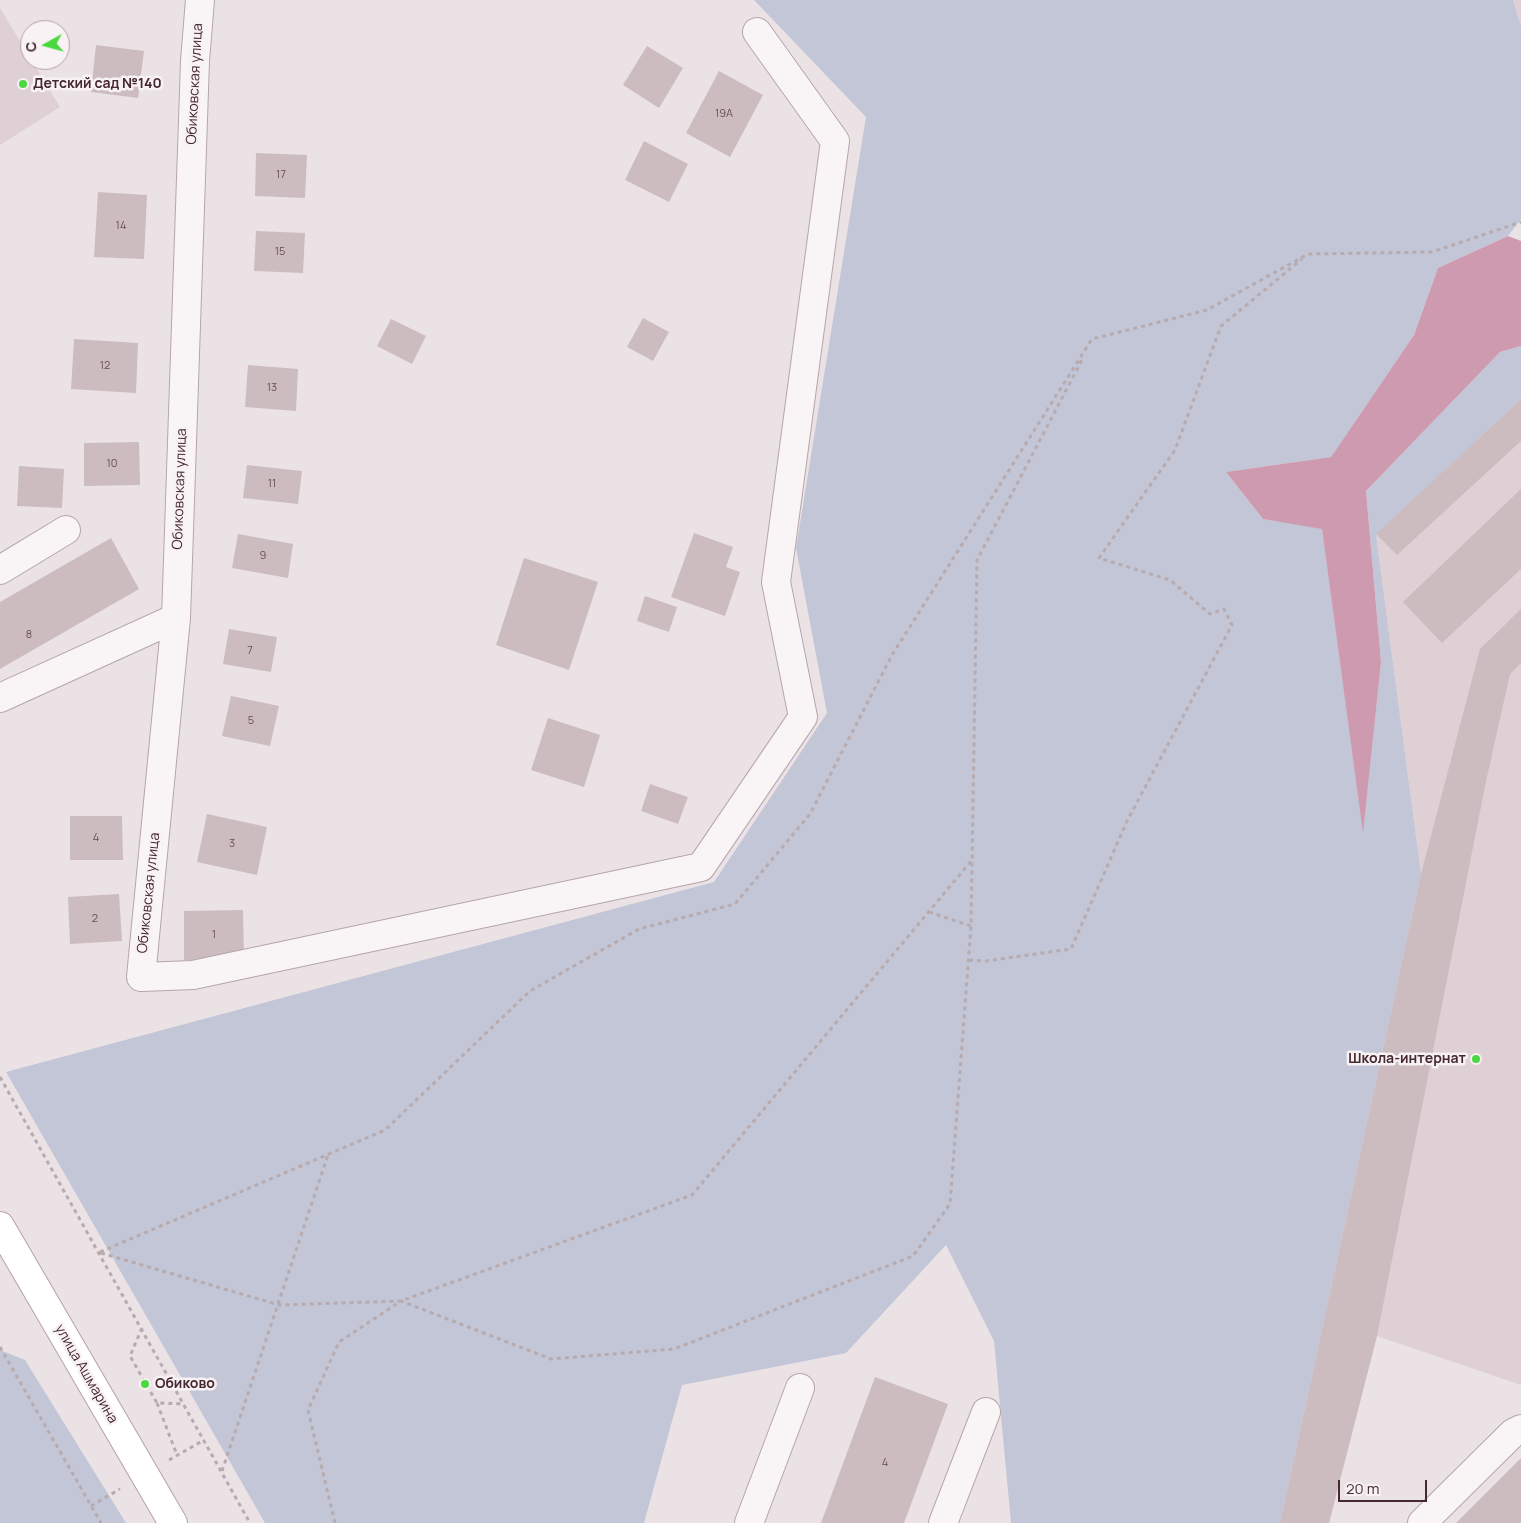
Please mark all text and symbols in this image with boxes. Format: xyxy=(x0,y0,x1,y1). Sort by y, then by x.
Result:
north arrow xyxy=(20,20,70,70)
street label: Обиковская улица xyxy=(183,23,207,145)
text: С xyxy=(21,40,41,53)
place label: Детский сад №140 xyxy=(33,76,162,92)
marker: Детский сад №140 xyxy=(17,78,29,90)
house number: 19А xyxy=(715,107,733,121)
house number: 17 xyxy=(276,168,286,182)
house number: 14 xyxy=(116,219,126,233)
house number: 15 xyxy=(275,245,285,259)
house number: 12 xyxy=(100,359,110,373)
house number: 13 xyxy=(267,381,277,395)
street label: Обиковская улица xyxy=(169,428,191,550)
house number: 10 xyxy=(107,457,117,471)
house number: 11 xyxy=(268,477,276,491)
house number: 9 xyxy=(260,549,266,563)
house number: 8 xyxy=(26,628,32,642)
house number: 7 xyxy=(247,644,253,658)
house number: 5 xyxy=(248,714,254,728)
house number: 4 xyxy=(93,831,99,845)
street label: Обиковская улица xyxy=(134,832,164,954)
house number: 3 xyxy=(229,837,235,851)
house number: 2 xyxy=(92,912,98,926)
house number: 1 xyxy=(212,928,216,942)
place label: Школа-интернат xyxy=(1348,1051,1466,1067)
marker: Школа-интернат xyxy=(1470,1053,1482,1065)
street label: улица Ашмарина xyxy=(51,1321,121,1427)
place label: Обиково xyxy=(155,1376,215,1392)
marker: Обиково xyxy=(139,1378,151,1390)
house number: 4 xyxy=(882,1456,888,1470)
scale bar xyxy=(1341,1470,1430,1502)
text: 20 m xyxy=(1346,1478,1379,1499)

